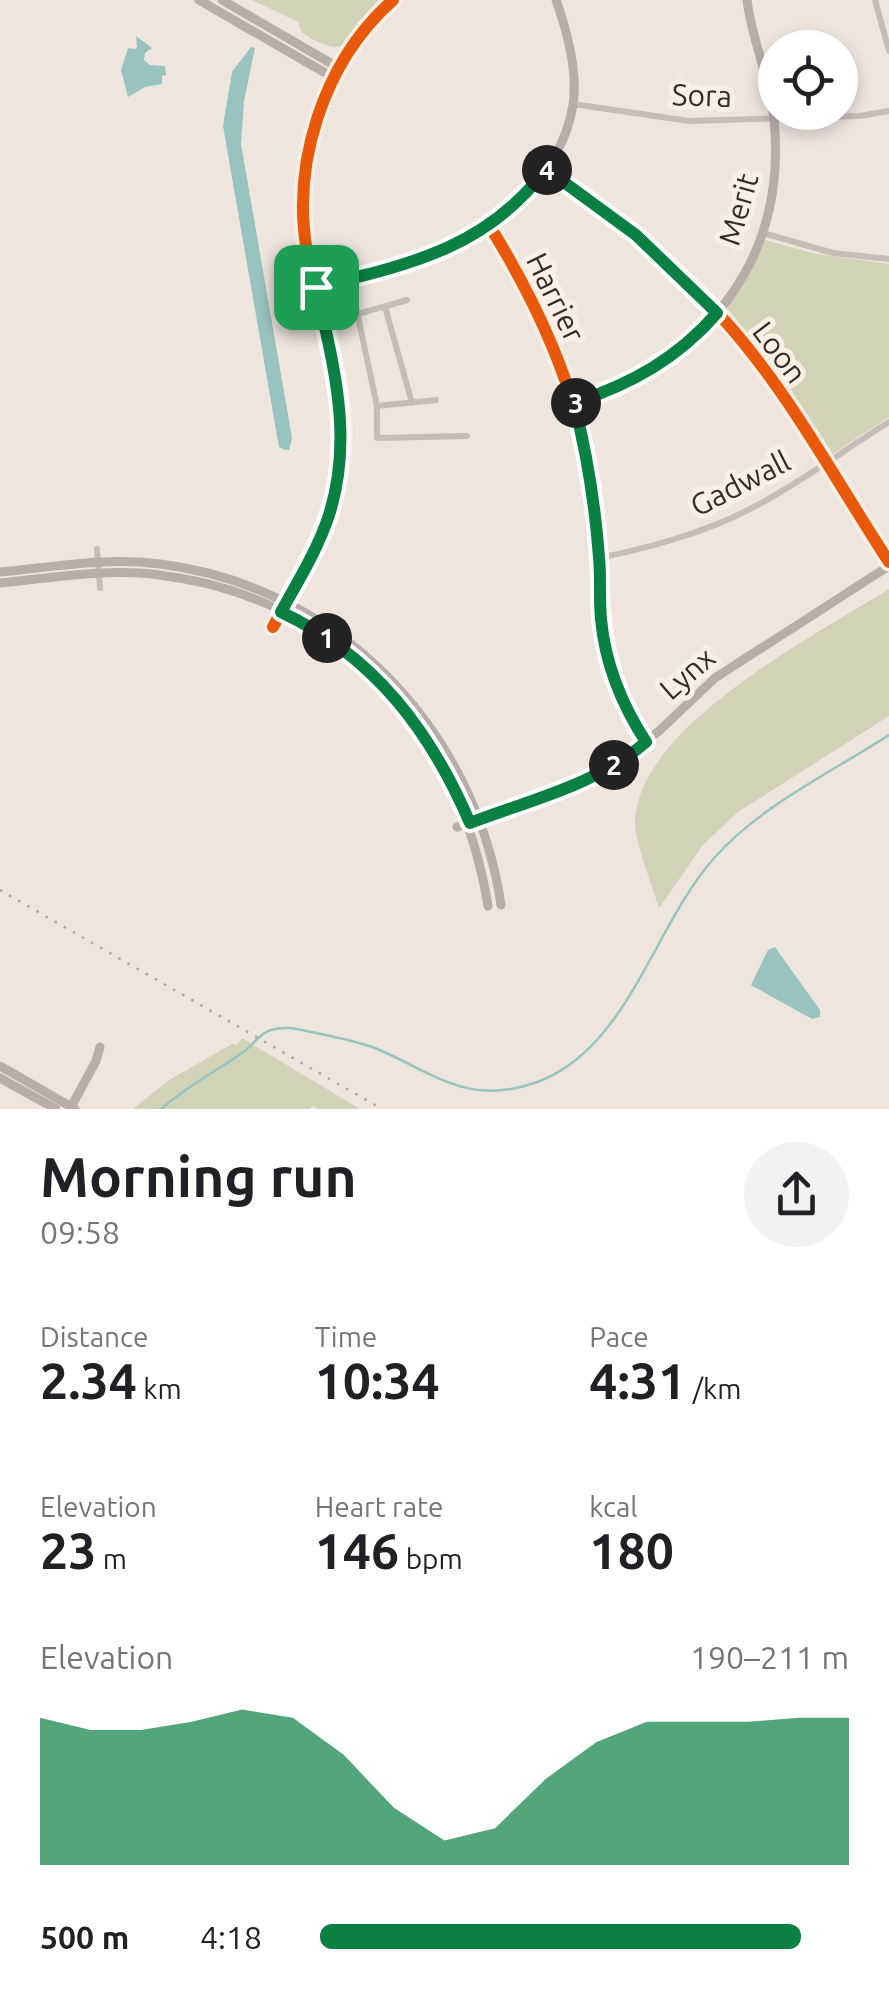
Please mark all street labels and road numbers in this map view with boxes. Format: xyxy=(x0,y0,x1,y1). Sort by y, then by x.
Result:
street label: Sora xyxy=(671,77,733,113)
street label: Merit xyxy=(712,169,764,249)
street label: Harrier xyxy=(520,247,592,347)
street label: Loon xyxy=(746,315,814,389)
street label: Gadwall xyxy=(685,443,796,522)
street label: Lynx xyxy=(653,640,721,706)

